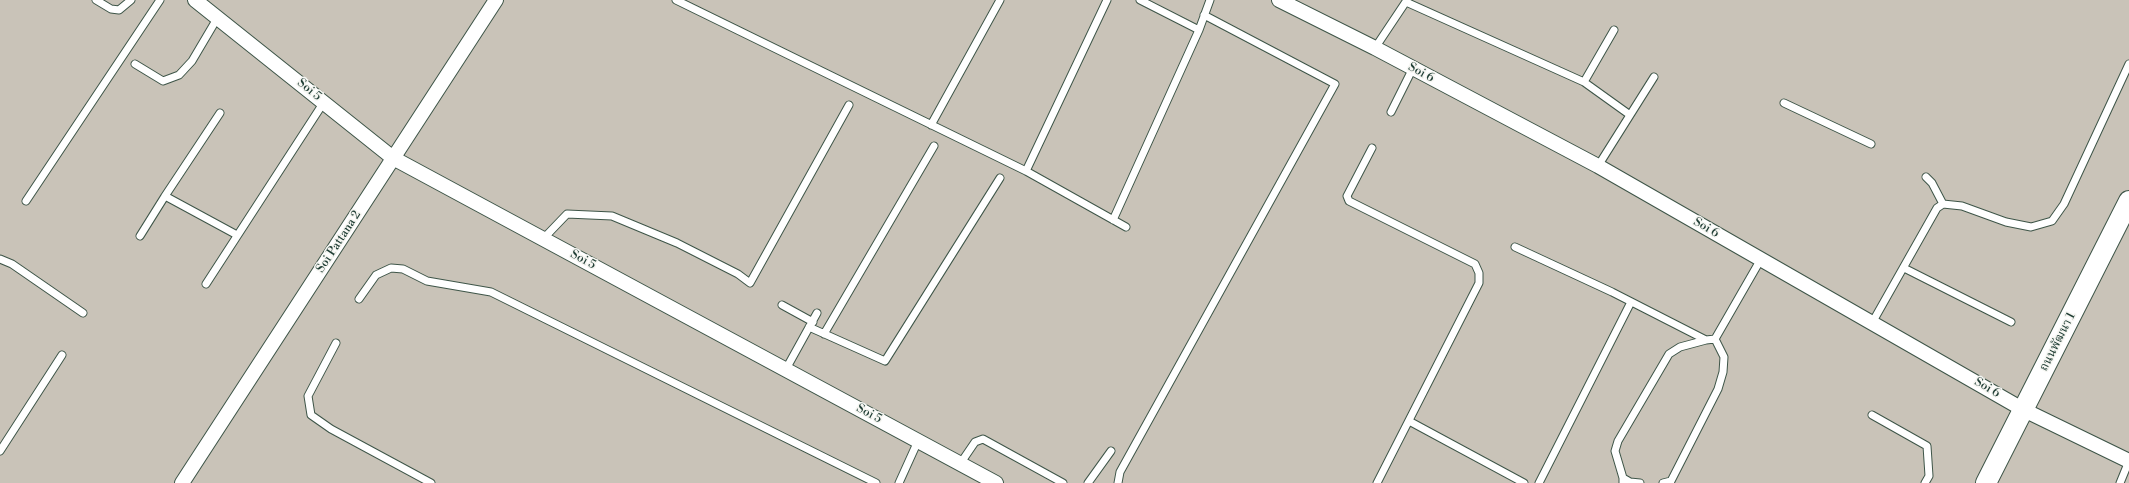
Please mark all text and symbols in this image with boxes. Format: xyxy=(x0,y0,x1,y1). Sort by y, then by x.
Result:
street label: Soi 6 xyxy=(1406,60,1436,86)
street label: Soi 5 xyxy=(294,76,324,104)
street label: Soi Pattana 2 xyxy=(314,208,364,276)
street label: Soi 6 xyxy=(1691,215,1721,241)
street label: Soi 5 xyxy=(568,247,598,273)
street label: ถนนพัฒนา 1 xyxy=(2037,310,2079,374)
street label: Soi 6 xyxy=(1972,375,2002,401)
street label: Soi 5 xyxy=(854,401,884,427)

